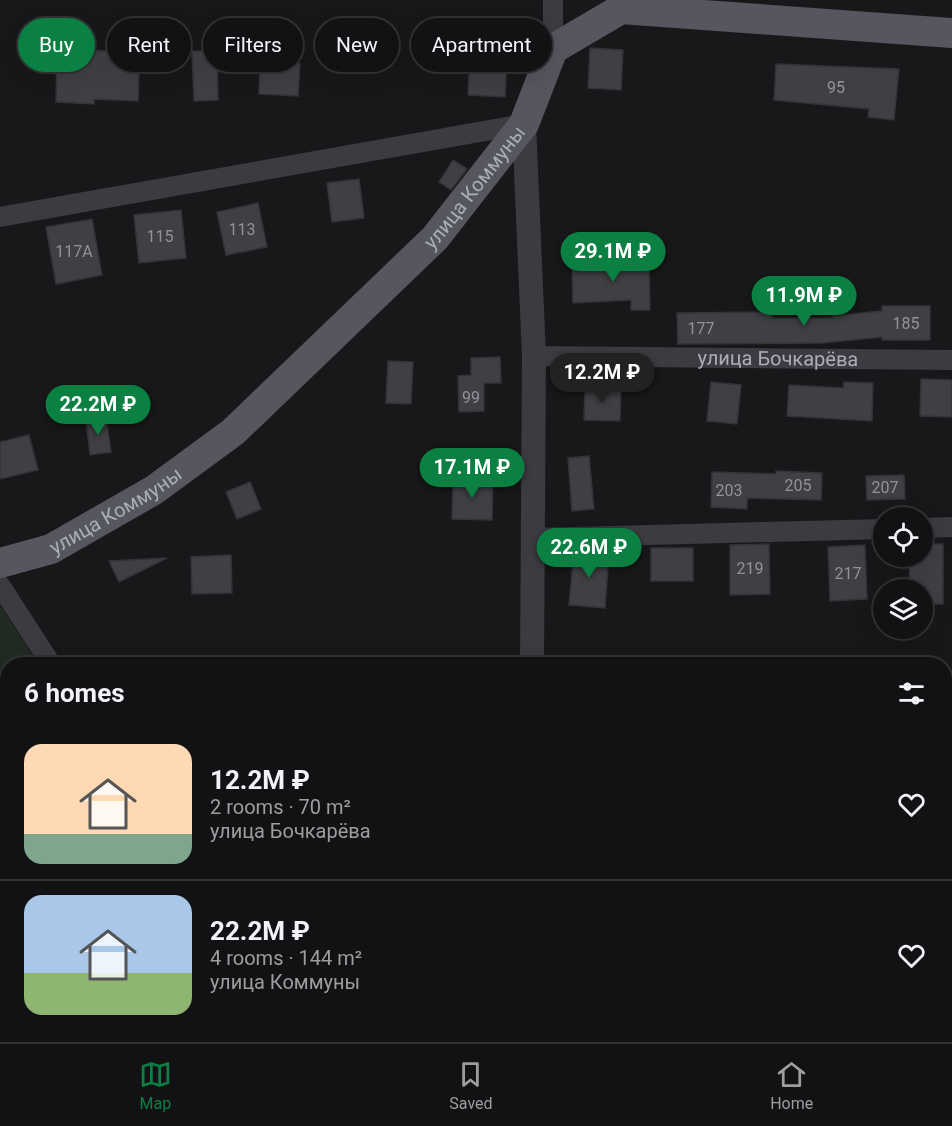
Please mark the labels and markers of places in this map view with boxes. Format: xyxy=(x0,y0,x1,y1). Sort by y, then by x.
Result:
pin: 29.1M ₽ xyxy=(558,232,668,283)
pin: 11.9M ₽ xyxy=(749,276,859,327)
pin: 12.2M ₽ xyxy=(547,353,657,404)
pin: 22.2M ₽ xyxy=(43,385,153,436)
pin: 17.1M ₽ xyxy=(417,448,527,499)
pin: 22.6M ₽ xyxy=(534,528,644,579)

